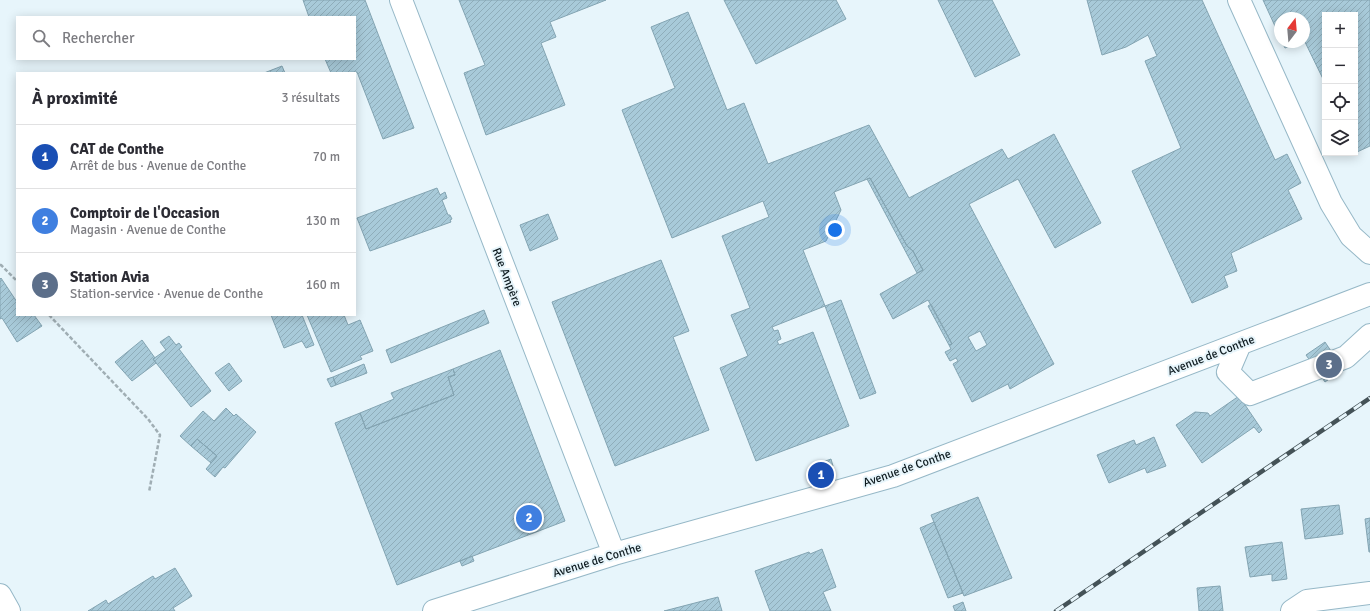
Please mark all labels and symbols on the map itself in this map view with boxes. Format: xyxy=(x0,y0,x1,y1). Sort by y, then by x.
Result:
north arrow xyxy=(1274,12,1310,48)
your location xyxy=(825,220,845,240)
street label: Rue Ampère xyxy=(488,246,525,309)
street label: Avenue de Conthe xyxy=(1166,332,1257,379)
pin: 3 xyxy=(1316,350,1342,380)
street label: Avenue de Conthe xyxy=(861,446,953,491)
pin: 1 xyxy=(808,460,834,490)
pin: 2 xyxy=(516,503,542,533)
street label: Avenue de Conthe xyxy=(551,540,643,581)

